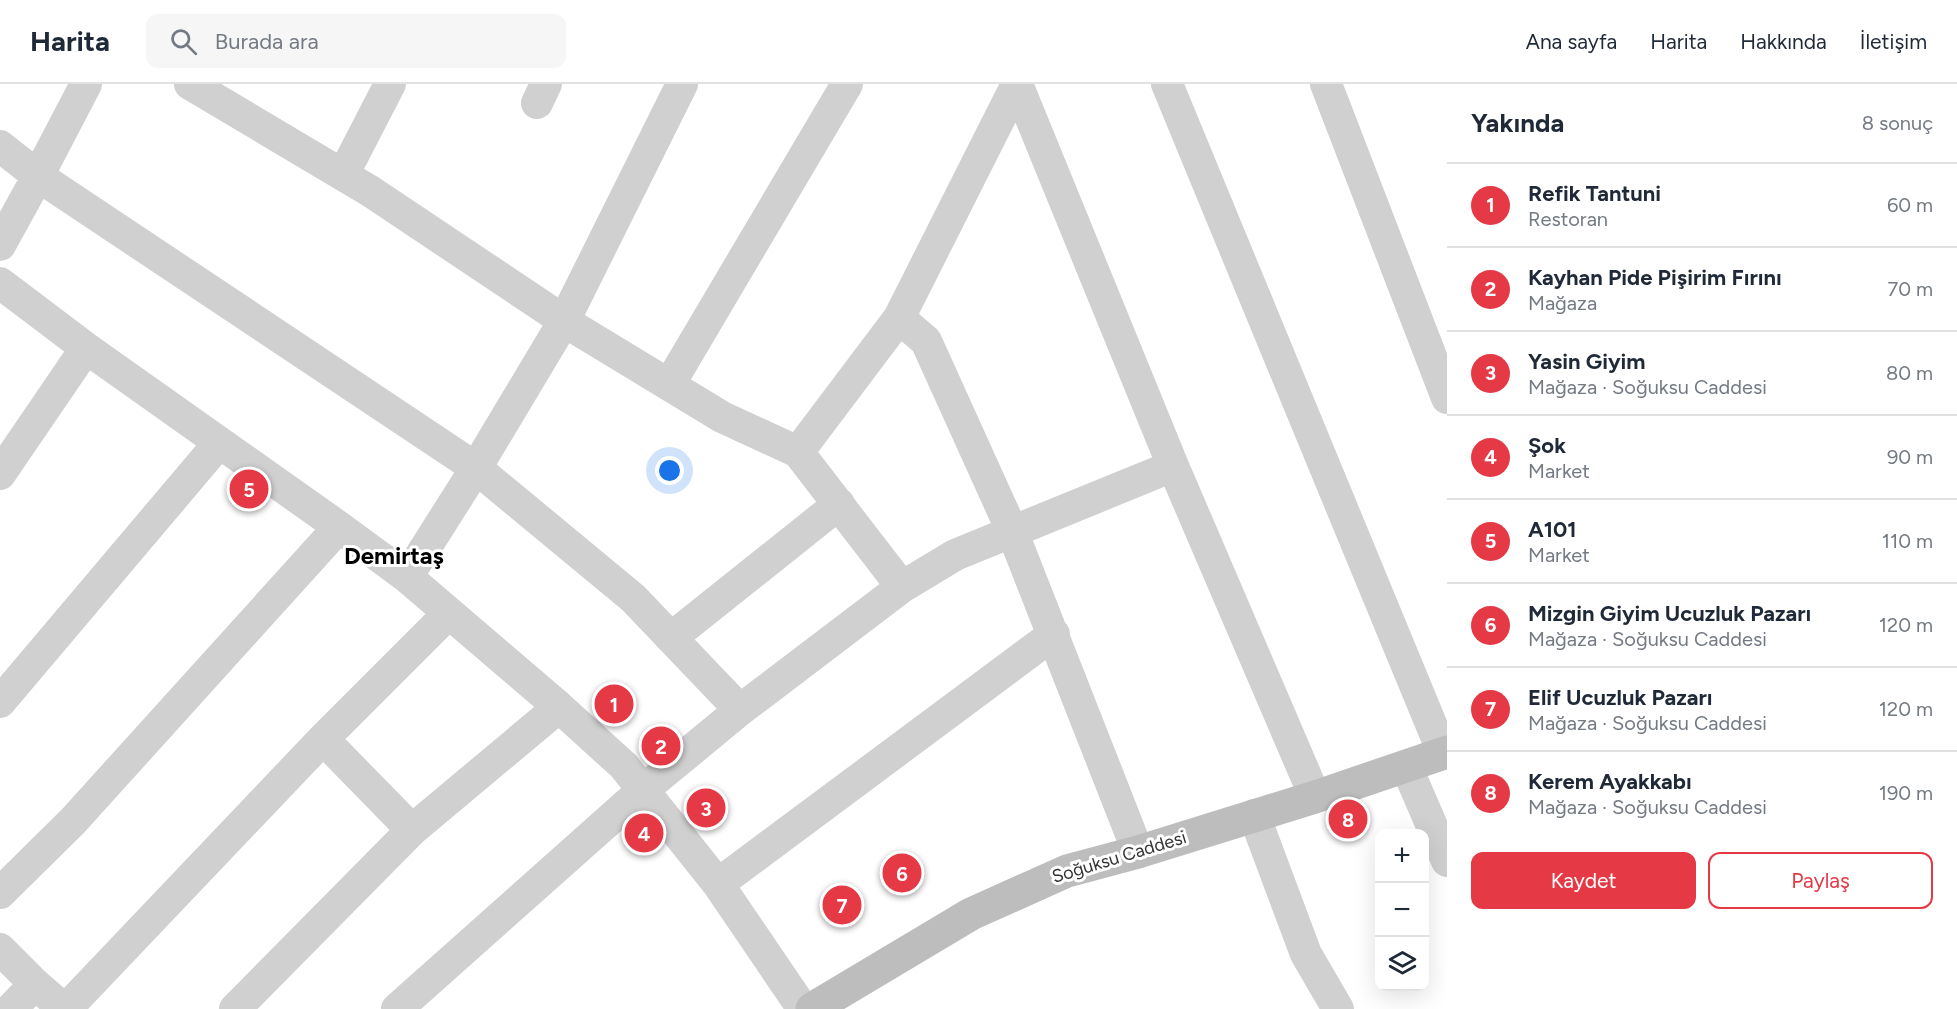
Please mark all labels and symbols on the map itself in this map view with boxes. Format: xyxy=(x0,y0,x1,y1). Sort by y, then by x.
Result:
your location xyxy=(655,456,684,485)
pin: 5 xyxy=(230,466,268,512)
district label: Demirtaş xyxy=(344,541,444,570)
pin: 1 xyxy=(594,682,634,726)
pin: 2 xyxy=(642,724,680,768)
pin: 3 xyxy=(686,786,726,830)
pin: 8 xyxy=(1328,796,1368,842)
pin: 4 xyxy=(624,810,664,855)
street label: Soğuksu Caddesi xyxy=(1049,826,1189,888)
pin: 6 xyxy=(882,850,922,896)
pin: 7 xyxy=(822,882,862,928)

